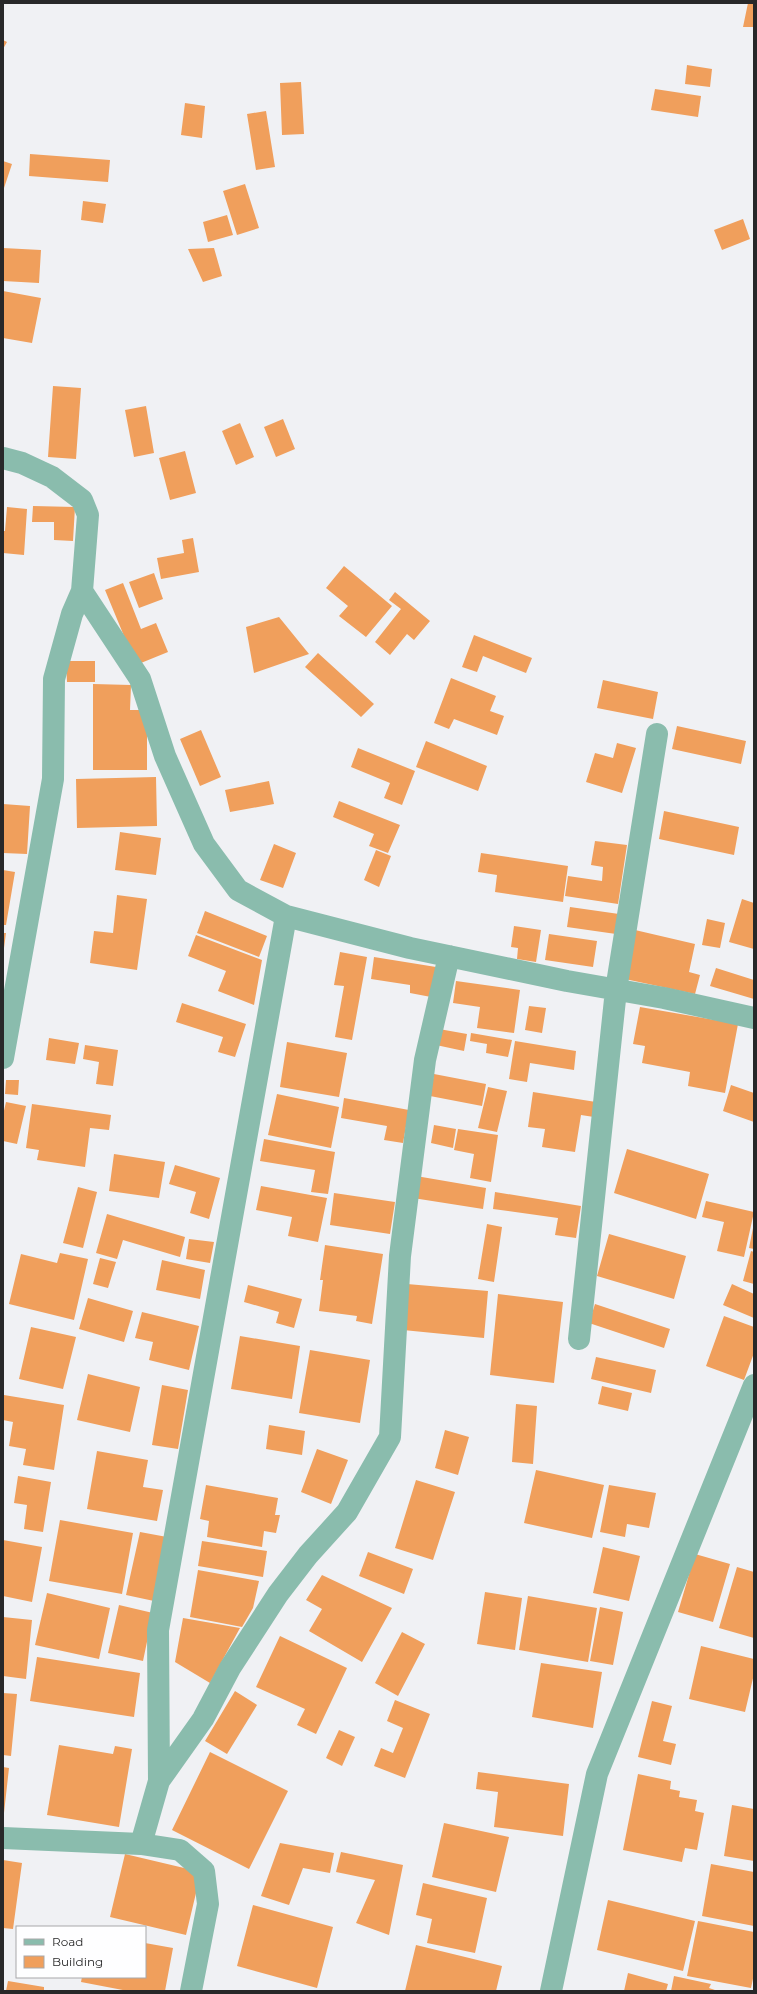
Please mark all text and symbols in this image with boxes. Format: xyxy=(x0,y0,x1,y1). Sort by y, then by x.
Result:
legend xyxy=(16,1926,146,1978)
text: Road xyxy=(52,1934,83,1949)
text: Building xyxy=(52,1954,103,1969)

